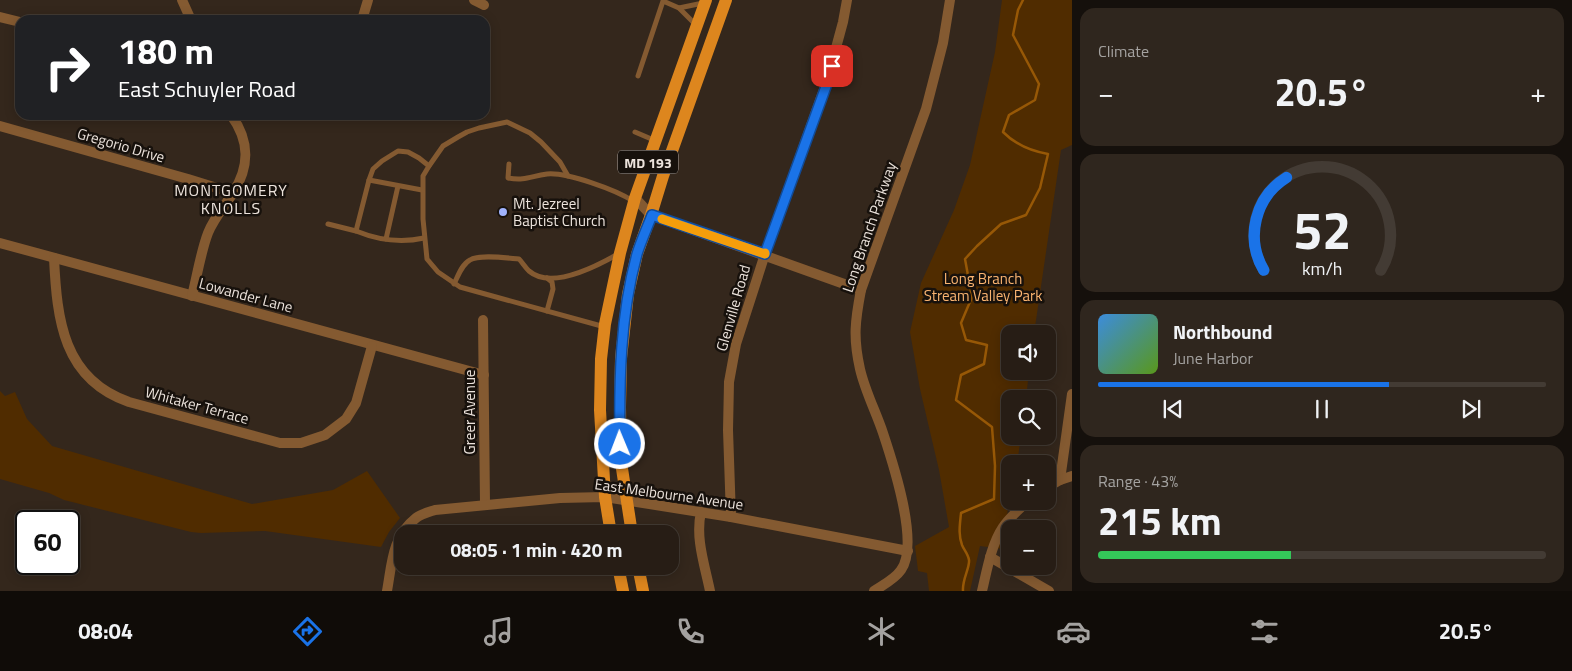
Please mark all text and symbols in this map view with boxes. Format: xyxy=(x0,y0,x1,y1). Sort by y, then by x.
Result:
text: 180 m xyxy=(118,24,214,78)
icon: right xyxy=(35,35,100,100)
text: Climate xyxy=(1098,39,1149,63)
pin xyxy=(811,45,853,87)
icon: arrive xyxy=(818,52,846,80)
text: 20.5° xyxy=(1275,63,1369,121)
text: − xyxy=(1098,71,1114,114)
text: + xyxy=(1530,71,1546,114)
text: East Schuyler Road xyxy=(118,72,296,106)
street label: Gregorio Drive xyxy=(75,122,167,168)
road number: MD 193 xyxy=(618,150,678,173)
street label: Long Branch Parkway xyxy=(836,159,902,295)
district label: MONTGOMERY KNOLLS xyxy=(174,178,288,220)
text: 52 xyxy=(1293,190,1351,269)
place label: Mt. Jezreel Baptist Church xyxy=(513,192,606,232)
marker: Mt. Jezreel Baptist Church xyxy=(497,206,509,218)
text: km/h xyxy=(1302,255,1342,282)
street label: Glenville Road xyxy=(710,262,756,354)
park label: Long Branch Stream Valley Park xyxy=(924,267,1042,307)
street label: Lowander Lane xyxy=(197,271,295,319)
text: Northbound xyxy=(1173,317,1273,346)
map controls xyxy=(1001,325,1056,575)
button: sound xyxy=(1001,325,1056,380)
text: June Harbor xyxy=(1173,346,1253,370)
street label: Greer Avenue xyxy=(458,370,481,454)
street label: Whitaker Terrace xyxy=(143,380,251,430)
button: search xyxy=(1001,390,1056,445)
icon: previous xyxy=(1159,395,1187,423)
icon: pause xyxy=(1308,395,1336,423)
icon: next xyxy=(1457,395,1485,423)
position arrow xyxy=(593,417,645,469)
button: + xyxy=(1001,455,1056,510)
text: Range · 43% xyxy=(1098,469,1178,493)
street label: East Melbourne Avenue xyxy=(593,472,745,516)
text: 215 km xyxy=(1098,492,1222,550)
speed limit sign: 60 xyxy=(15,510,80,575)
button: − xyxy=(1001,520,1056,575)
text: 08:05 · 1 min · 420 m xyxy=(450,535,623,564)
text: 08:04 xyxy=(78,614,133,648)
icon: directions xyxy=(290,614,325,649)
icon: music xyxy=(481,614,516,649)
icon: phone xyxy=(673,614,708,649)
icon: climate xyxy=(864,614,899,649)
icon: car xyxy=(1056,614,1091,649)
icon: filters xyxy=(1247,614,1282,649)
text: 20.5° xyxy=(1439,614,1494,648)

